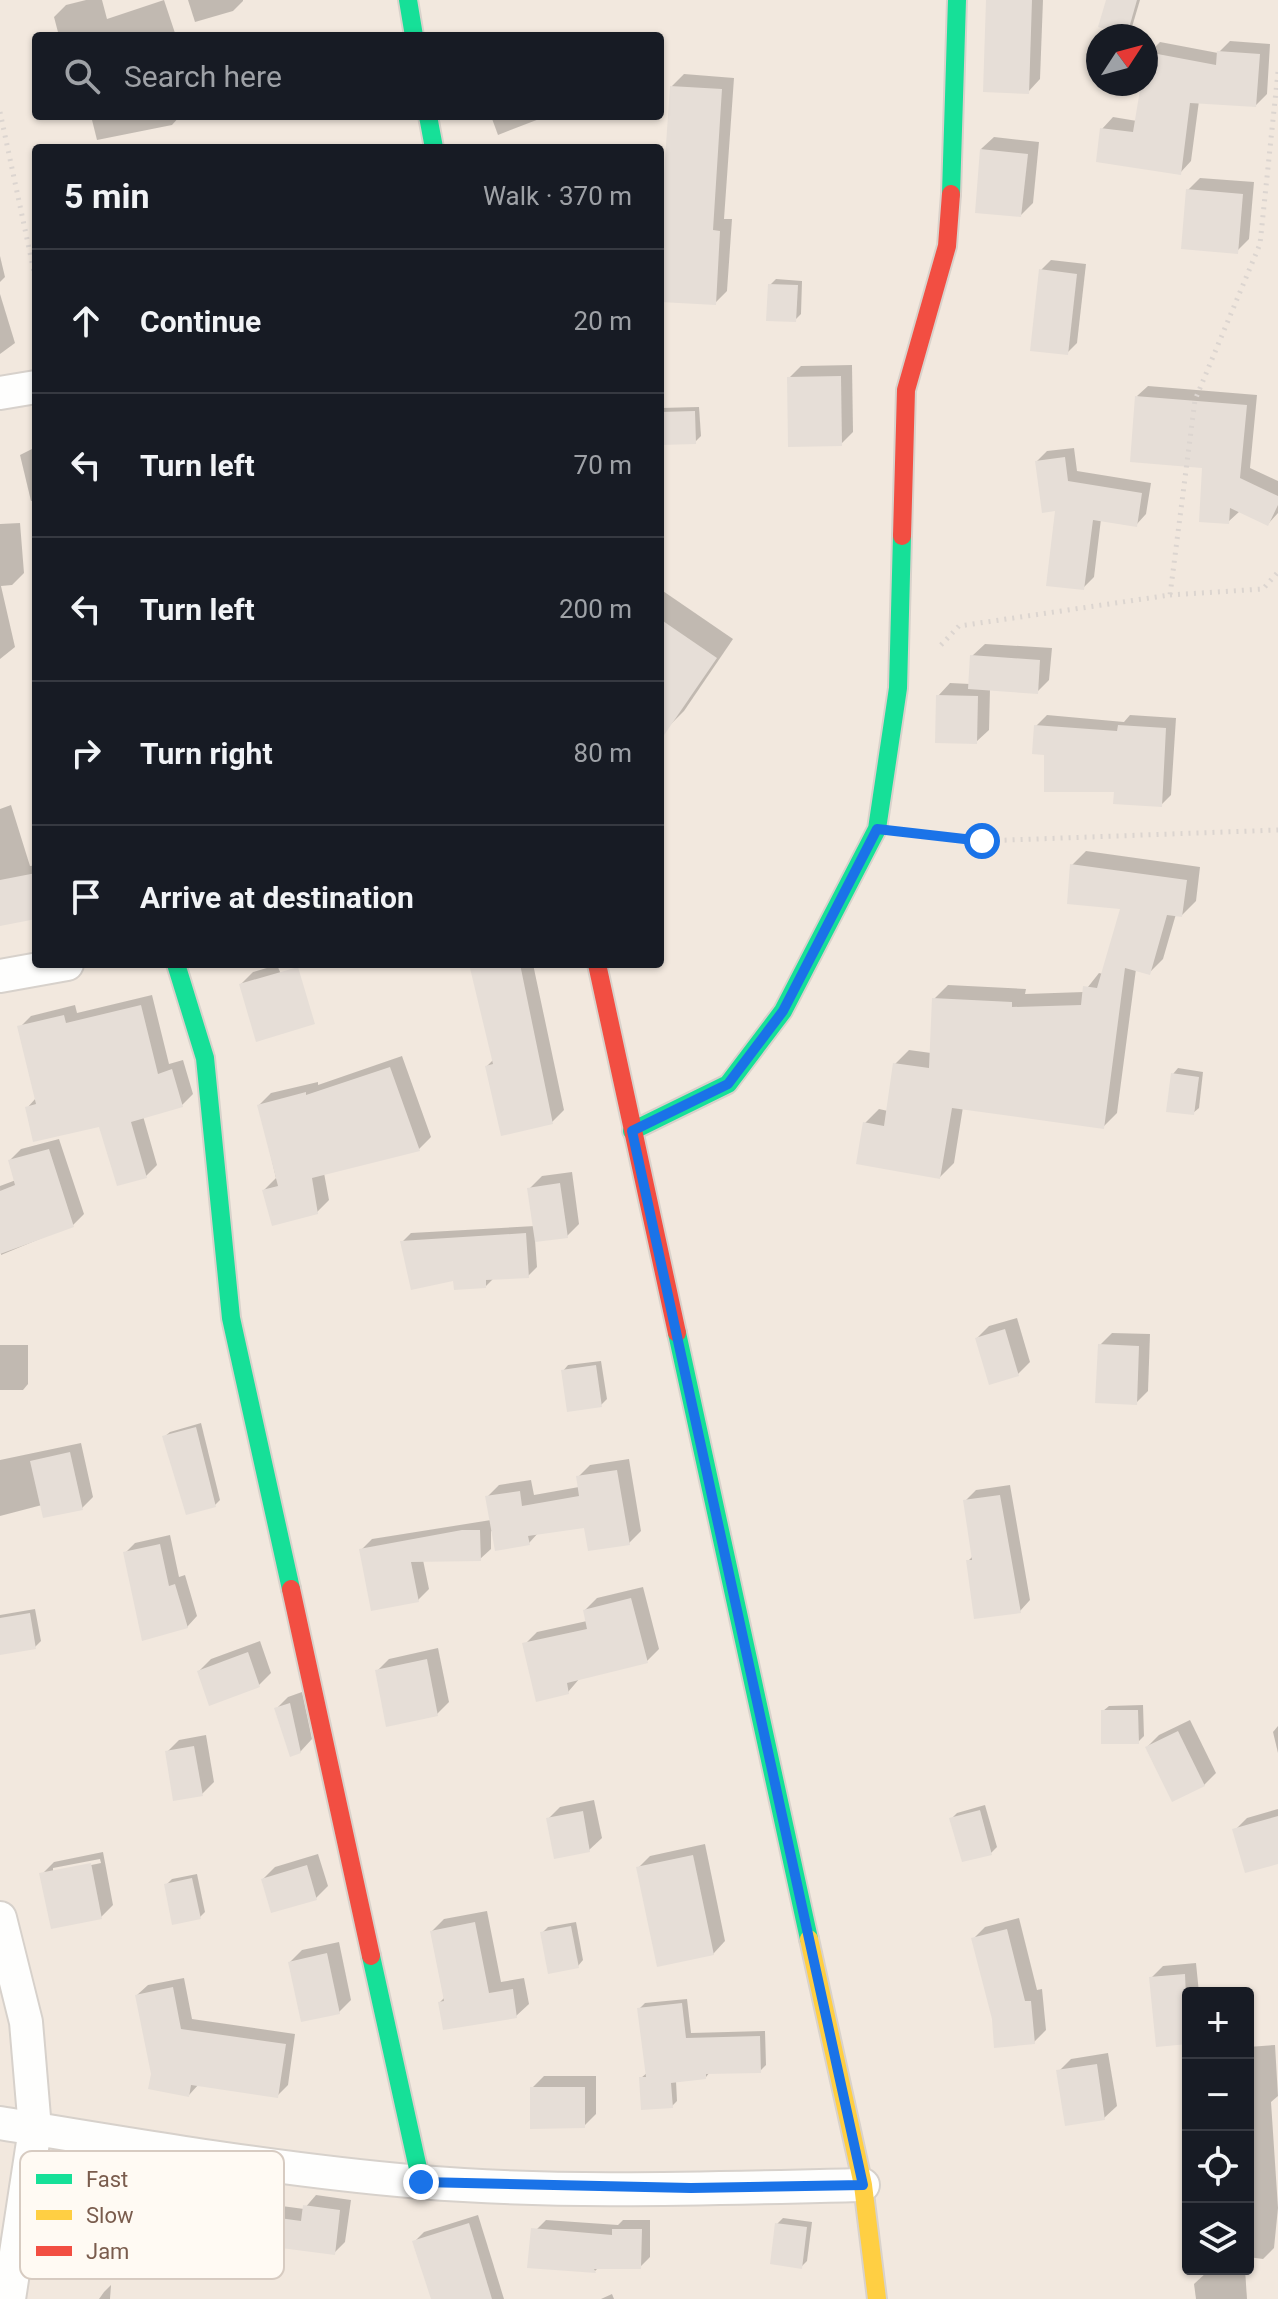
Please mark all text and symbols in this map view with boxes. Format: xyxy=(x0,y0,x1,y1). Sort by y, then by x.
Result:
north arrow xyxy=(1086,24,1158,96)
search box xyxy=(32,32,664,120)
icon: search xyxy=(60,54,104,98)
text: Search here xyxy=(124,59,282,94)
text: 5 min xyxy=(64,176,149,216)
text: Walk · 370 m xyxy=(483,181,632,211)
icon: ahead xyxy=(64,299,108,343)
text: Continue xyxy=(140,304,261,339)
text: 20 m xyxy=(574,306,632,336)
icon: left xyxy=(64,443,108,487)
text: Turn left xyxy=(140,448,255,483)
text: 70 m xyxy=(574,450,632,480)
icon: left xyxy=(64,587,108,631)
text: Turn left xyxy=(140,592,255,627)
text: 200 m xyxy=(559,594,632,624)
icon: right xyxy=(64,731,108,775)
text: Turn right xyxy=(140,736,273,771)
text: 80 m xyxy=(574,738,632,768)
route start xyxy=(964,823,1000,859)
icon: arrive xyxy=(64,875,108,919)
text: Arrive at destination xyxy=(140,880,414,915)
map controls xyxy=(1182,1987,1254,2275)
button: + xyxy=(1182,1987,1254,2059)
button: − xyxy=(1182,2059,1254,2131)
button: locate xyxy=(1182,2131,1254,2203)
legend xyxy=(20,2151,284,2279)
route end xyxy=(403,2164,439,2200)
text: Fast xyxy=(86,2167,128,2192)
text: Slow xyxy=(86,2203,134,2228)
button: layers xyxy=(1182,2203,1254,2275)
text: Jam xyxy=(86,2239,129,2264)

